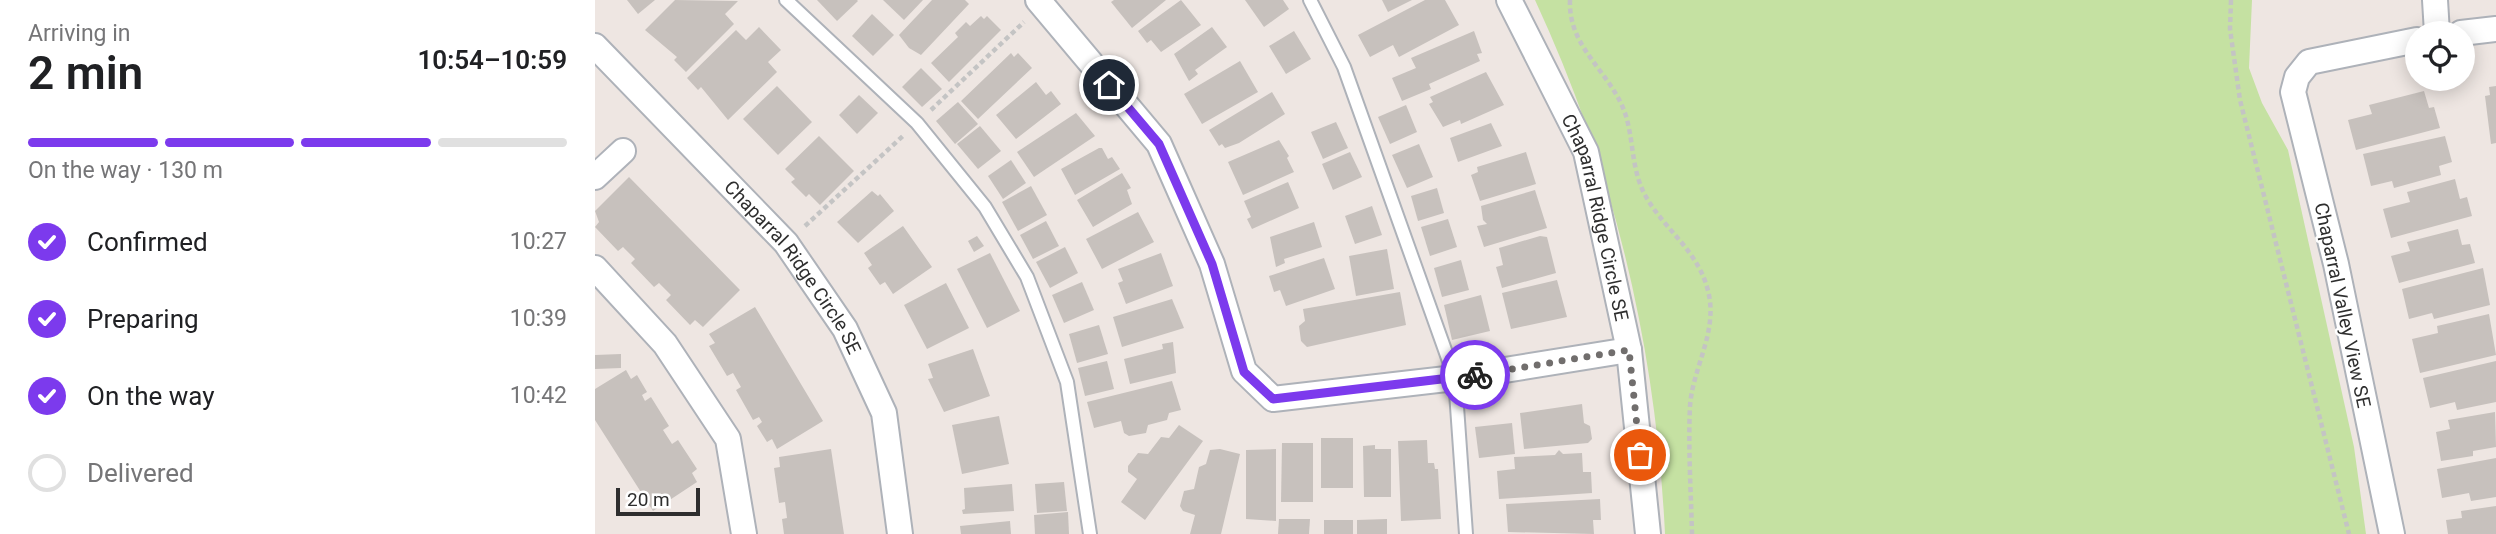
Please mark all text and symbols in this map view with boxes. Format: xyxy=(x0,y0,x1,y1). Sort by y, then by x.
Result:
text: Arriving in xyxy=(28,20,131,47)
map controls xyxy=(2405,21,2475,91)
button: locate xyxy=(2405,21,2475,91)
text: 10:54–10:59 xyxy=(417,45,567,75)
text: 2 min xyxy=(28,46,143,100)
pin xyxy=(1079,55,1139,115)
icon: home xyxy=(1090,66,1128,104)
street label: Chaparral Ridge Circle SE xyxy=(1557,110,1633,323)
text: On the way · 130 m xyxy=(28,157,223,184)
street label: Chaparral Ridge Circle SE xyxy=(719,176,866,358)
street label: Chaparral Valley View SE xyxy=(2310,200,2376,410)
icon: check xyxy=(28,223,66,261)
text: Confirmed xyxy=(87,227,208,257)
text: 10:27 xyxy=(510,228,567,255)
icon: check xyxy=(28,300,66,338)
text: Preparing xyxy=(87,304,199,334)
text: 10:39 xyxy=(510,305,567,332)
courier xyxy=(1440,340,1510,410)
icon: bike xyxy=(1456,356,1494,394)
icon: check xyxy=(28,377,66,415)
text: On the way xyxy=(87,381,215,411)
text: 10:42 xyxy=(510,382,567,409)
pin xyxy=(1610,425,1670,485)
icon: bag xyxy=(1621,436,1659,474)
text: Delivered xyxy=(87,458,194,488)
scale bar xyxy=(616,485,700,517)
text: 20 m xyxy=(627,488,670,511)

